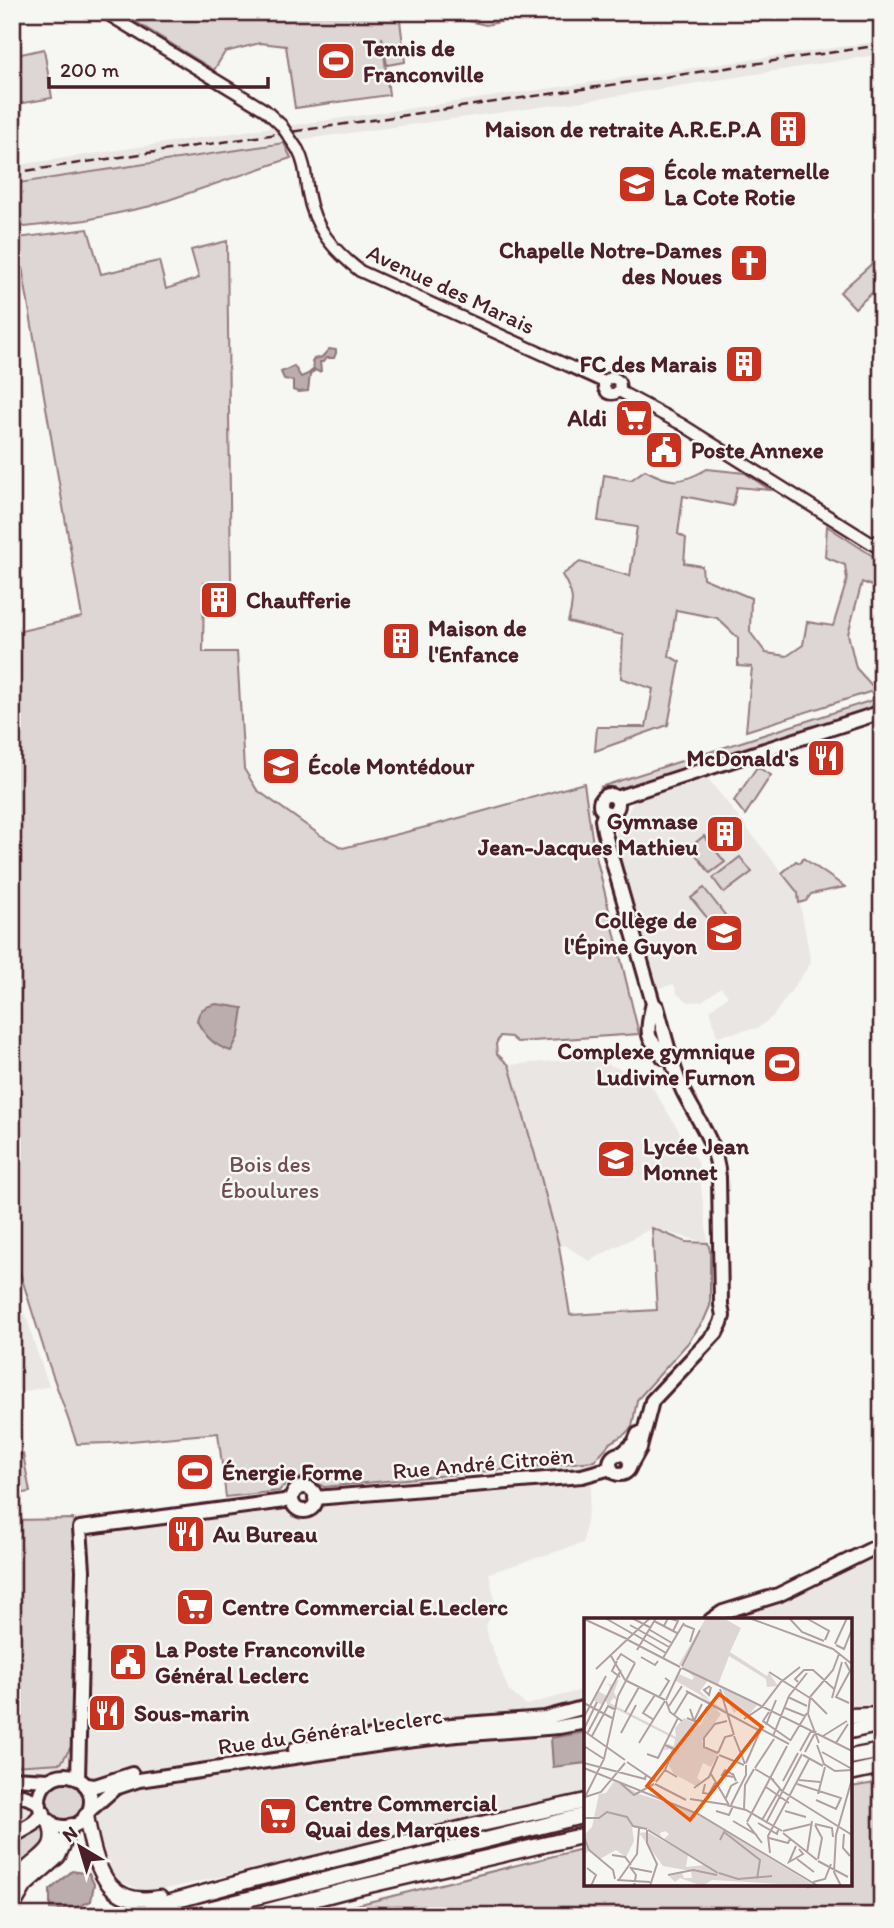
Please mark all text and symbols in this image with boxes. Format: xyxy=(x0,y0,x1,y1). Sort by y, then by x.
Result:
place label: Tennis de Franconville xyxy=(362,34,484,88)
sports icon: Tennis de Franconville xyxy=(315,40,357,82)
scale bar xyxy=(49,46,268,90)
text: 200 m xyxy=(60,57,120,82)
building icon: Maison de retraite A.R.E.P.A xyxy=(767,108,809,150)
place label: Maison de retraite A.R.E.P.A xyxy=(485,115,761,143)
place label: École maternelle La Cote Rotie xyxy=(664,157,830,211)
school or university icon: École maternelle La Cote Rotie xyxy=(616,163,658,205)
place label: Chapelle Notre-Dames des Noues xyxy=(499,236,722,290)
street label: Avenue des Marais xyxy=(363,238,539,340)
church icon: Chapelle Notre-Dames des Noues xyxy=(728,242,770,284)
building icon: FC des Marais xyxy=(723,343,765,385)
place label: FC des Marais xyxy=(580,350,717,378)
supermarket icon: Aldi xyxy=(613,397,655,439)
place label: Aldi xyxy=(567,404,607,432)
public building icon: Poste Annexe xyxy=(643,429,685,471)
place label: Poste Annexe xyxy=(691,436,824,464)
building icon: Chaufferie xyxy=(198,579,240,621)
place label: Chaufferie xyxy=(246,586,351,614)
place label: Maison de l'Enfance xyxy=(428,614,527,668)
building icon: Maison de l'Enfance xyxy=(380,620,422,662)
restaurant icon: McDonald's xyxy=(805,737,847,779)
place label: McDonald's xyxy=(686,744,799,772)
school or university icon: École Montédour xyxy=(260,745,302,787)
place label: École Montédour xyxy=(308,752,475,780)
place label: Gymnase Jean-Jacques Mathieu xyxy=(477,807,698,861)
building icon: Gymnase Jean-Jacques Mathieu xyxy=(704,813,746,855)
place label: Collège de l'Épine Guyon xyxy=(564,906,698,960)
school or university icon: Collège de l'Épine Guyon xyxy=(703,912,745,954)
place label: Complexe gymnique Ludivine Furnon xyxy=(557,1037,756,1091)
sports icon: Complexe gymnique Ludivine Furnon xyxy=(761,1043,803,1085)
place label: Lycée Jean Monnet xyxy=(643,1132,750,1186)
school or university icon: Lycée Jean Monnet xyxy=(595,1138,637,1180)
park label: Bois des Éboulures xyxy=(221,1150,319,1204)
street label: Rue André Citroën xyxy=(391,1441,575,1485)
sports icon: Énergie Forme xyxy=(174,1451,216,1493)
place label: Énergie Forme xyxy=(222,1458,363,1486)
restaurant icon: Au Bureau xyxy=(165,1513,207,1555)
place label: Au Bureau xyxy=(212,1520,318,1548)
supermarket icon: Centre Commercial E.Leclerc xyxy=(174,1586,216,1628)
place label: Centre Commercial E.Leclerc xyxy=(222,1593,508,1621)
inset map xyxy=(584,1618,852,1886)
place label: La Poste Franconville Général Leclerc xyxy=(155,1635,365,1689)
public building icon: La Poste Franconville Général Leclerc xyxy=(107,1641,149,1683)
restaurant icon: Sous-marin xyxy=(86,1692,128,1734)
place label: Sous-marin xyxy=(134,1699,250,1727)
street label: Rue du Général Leclerc xyxy=(216,1701,444,1761)
place label: Centre Commercial Quai des Marques xyxy=(305,1789,498,1843)
supermarket icon: Centre Commercial Quai des Marques xyxy=(257,1795,299,1837)
north arrow xyxy=(46,1812,116,1882)
text: N xyxy=(58,1821,82,1847)

